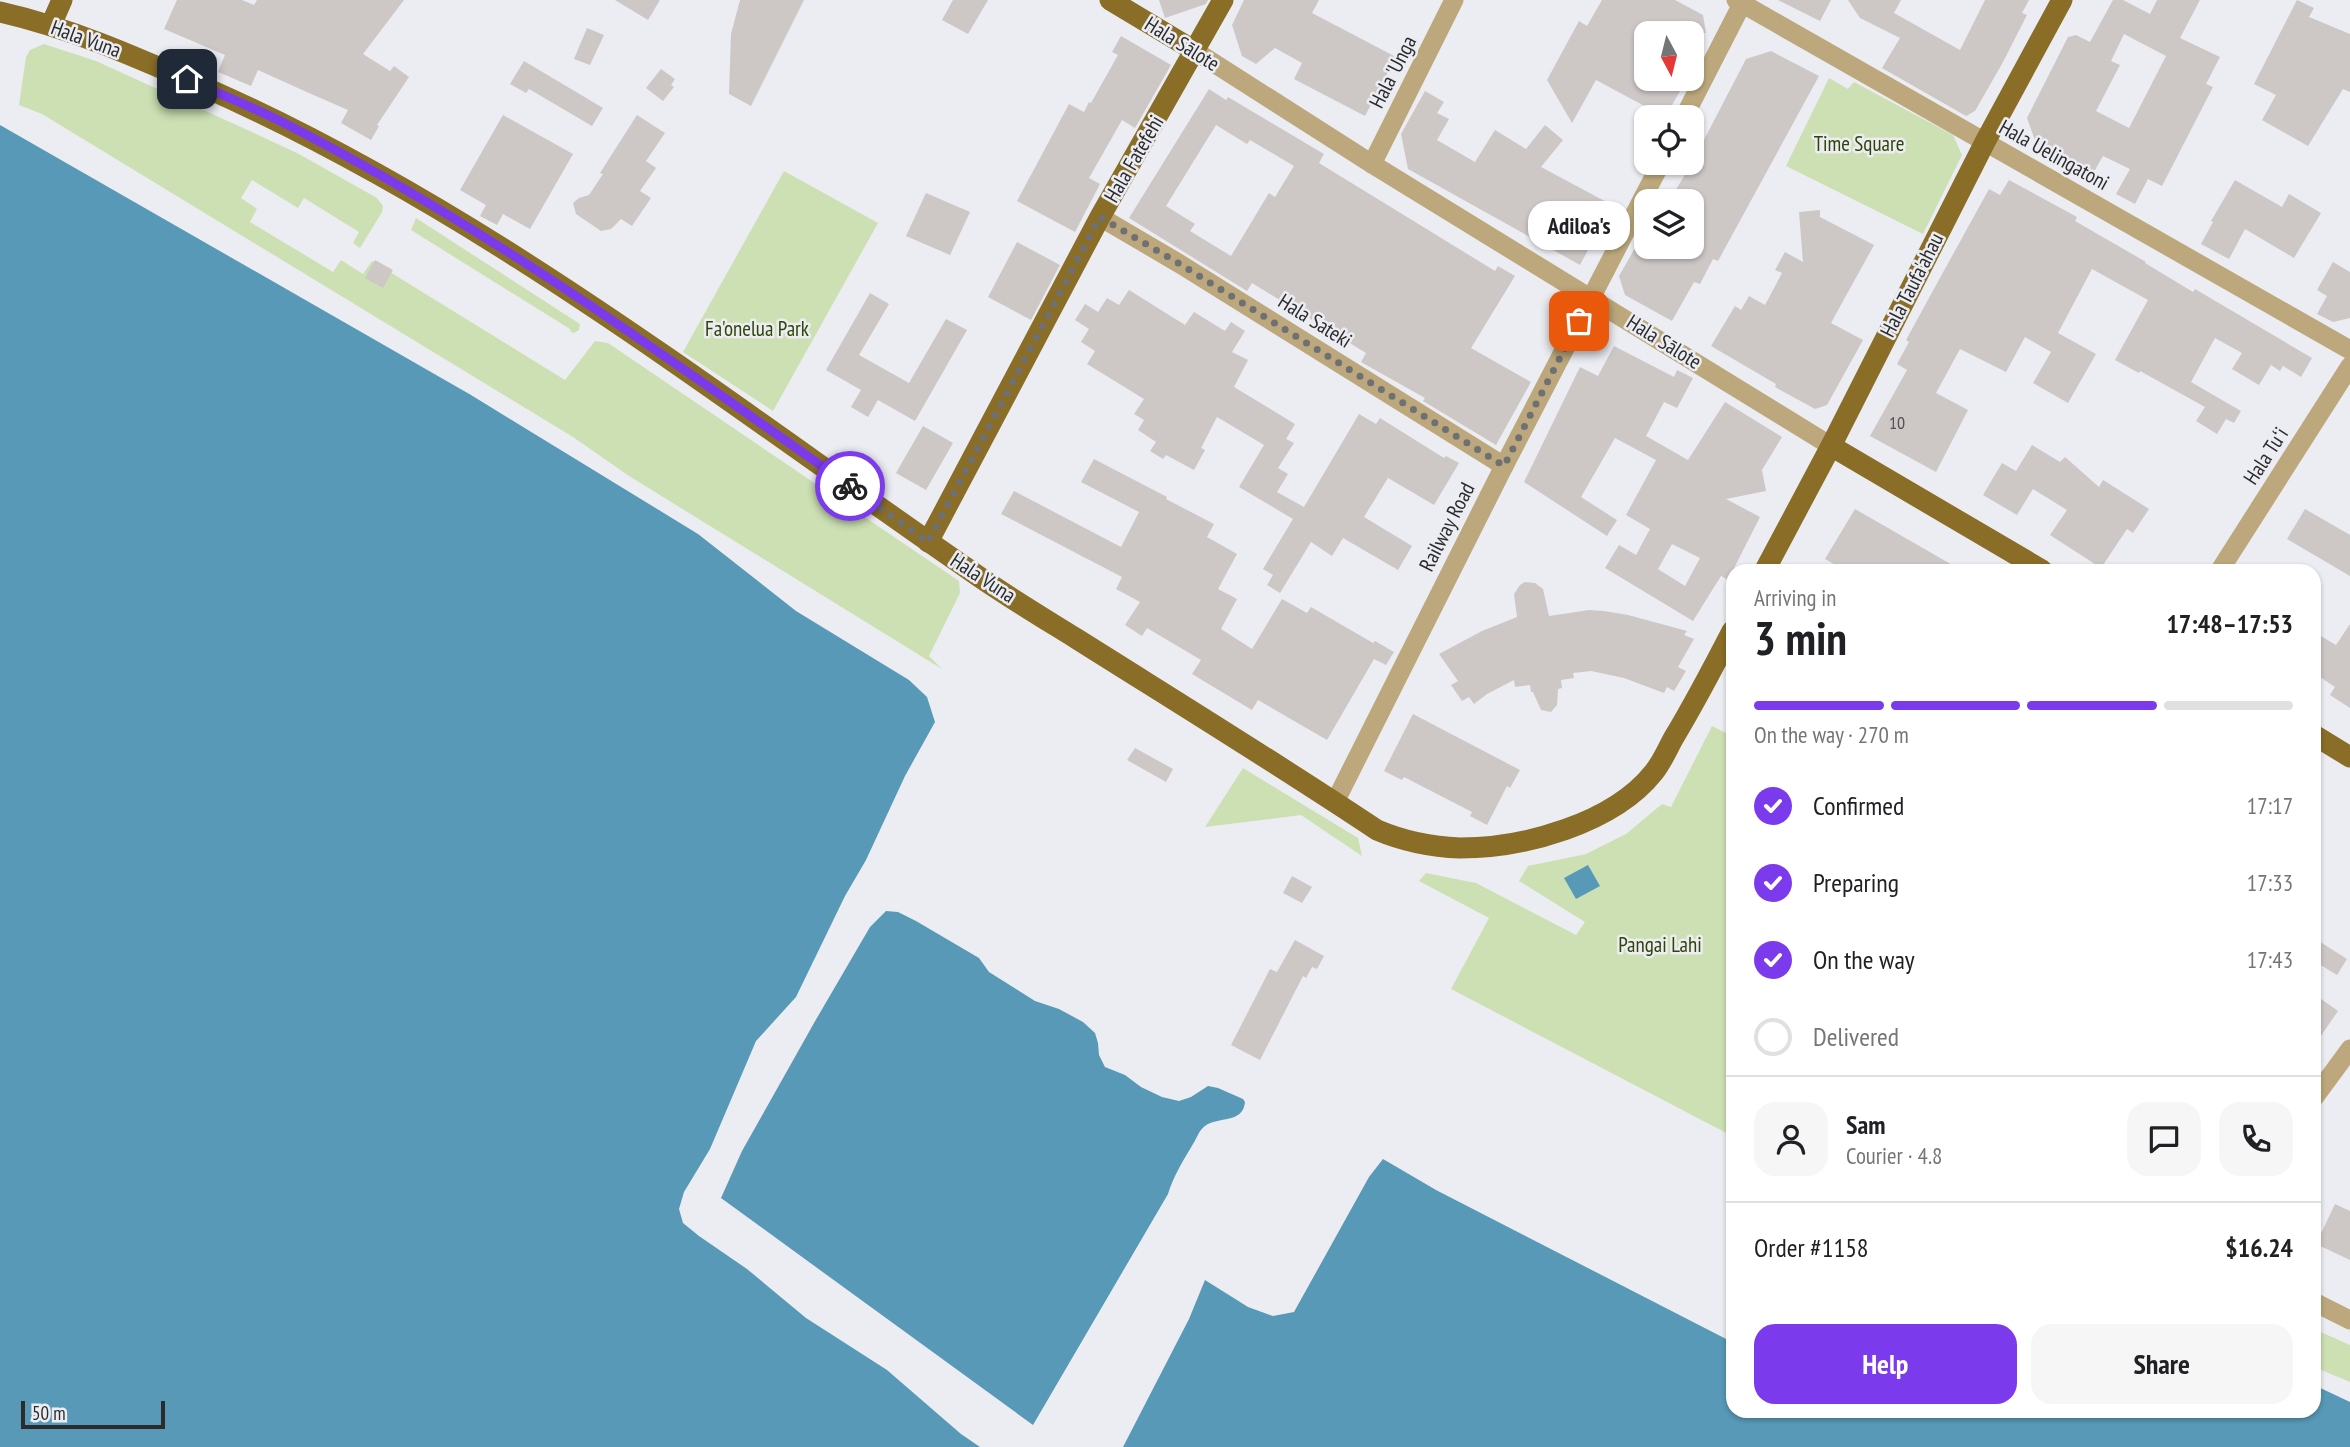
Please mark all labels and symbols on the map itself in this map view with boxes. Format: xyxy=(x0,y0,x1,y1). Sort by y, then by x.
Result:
street label: Hala Sālote xyxy=(1140,10,1225,77)
street label: Hala Vuna xyxy=(47,13,125,64)
north arrow xyxy=(1634,21,1704,91)
street label: Hala 'Unga xyxy=(1363,31,1422,112)
pin xyxy=(157,49,217,109)
street label: Hala Fatefehi xyxy=(1098,110,1169,207)
street label: Hala Uelingatoni xyxy=(1995,113,2114,196)
park label: Time Square xyxy=(1814,130,1904,157)
callout: Adiloa's xyxy=(1528,202,1630,251)
street label: Hala Taufa'ahau xyxy=(1874,228,1949,341)
street label: Hala Sateki xyxy=(1273,287,1357,354)
pin xyxy=(1549,291,1609,351)
street label: Hala Sālote xyxy=(1622,308,1707,375)
park label: Fa'onelua Park xyxy=(705,315,809,342)
house number: 10 xyxy=(1889,411,1905,434)
street label: Hala Tuʻi xyxy=(2237,422,2294,489)
courier xyxy=(815,451,885,521)
street label: Railway Road xyxy=(1413,478,1480,576)
street label: Hala Vuna xyxy=(946,547,1021,609)
park label: Pangai Lahi xyxy=(1618,931,1702,958)
scale bar xyxy=(21,1398,164,1430)

